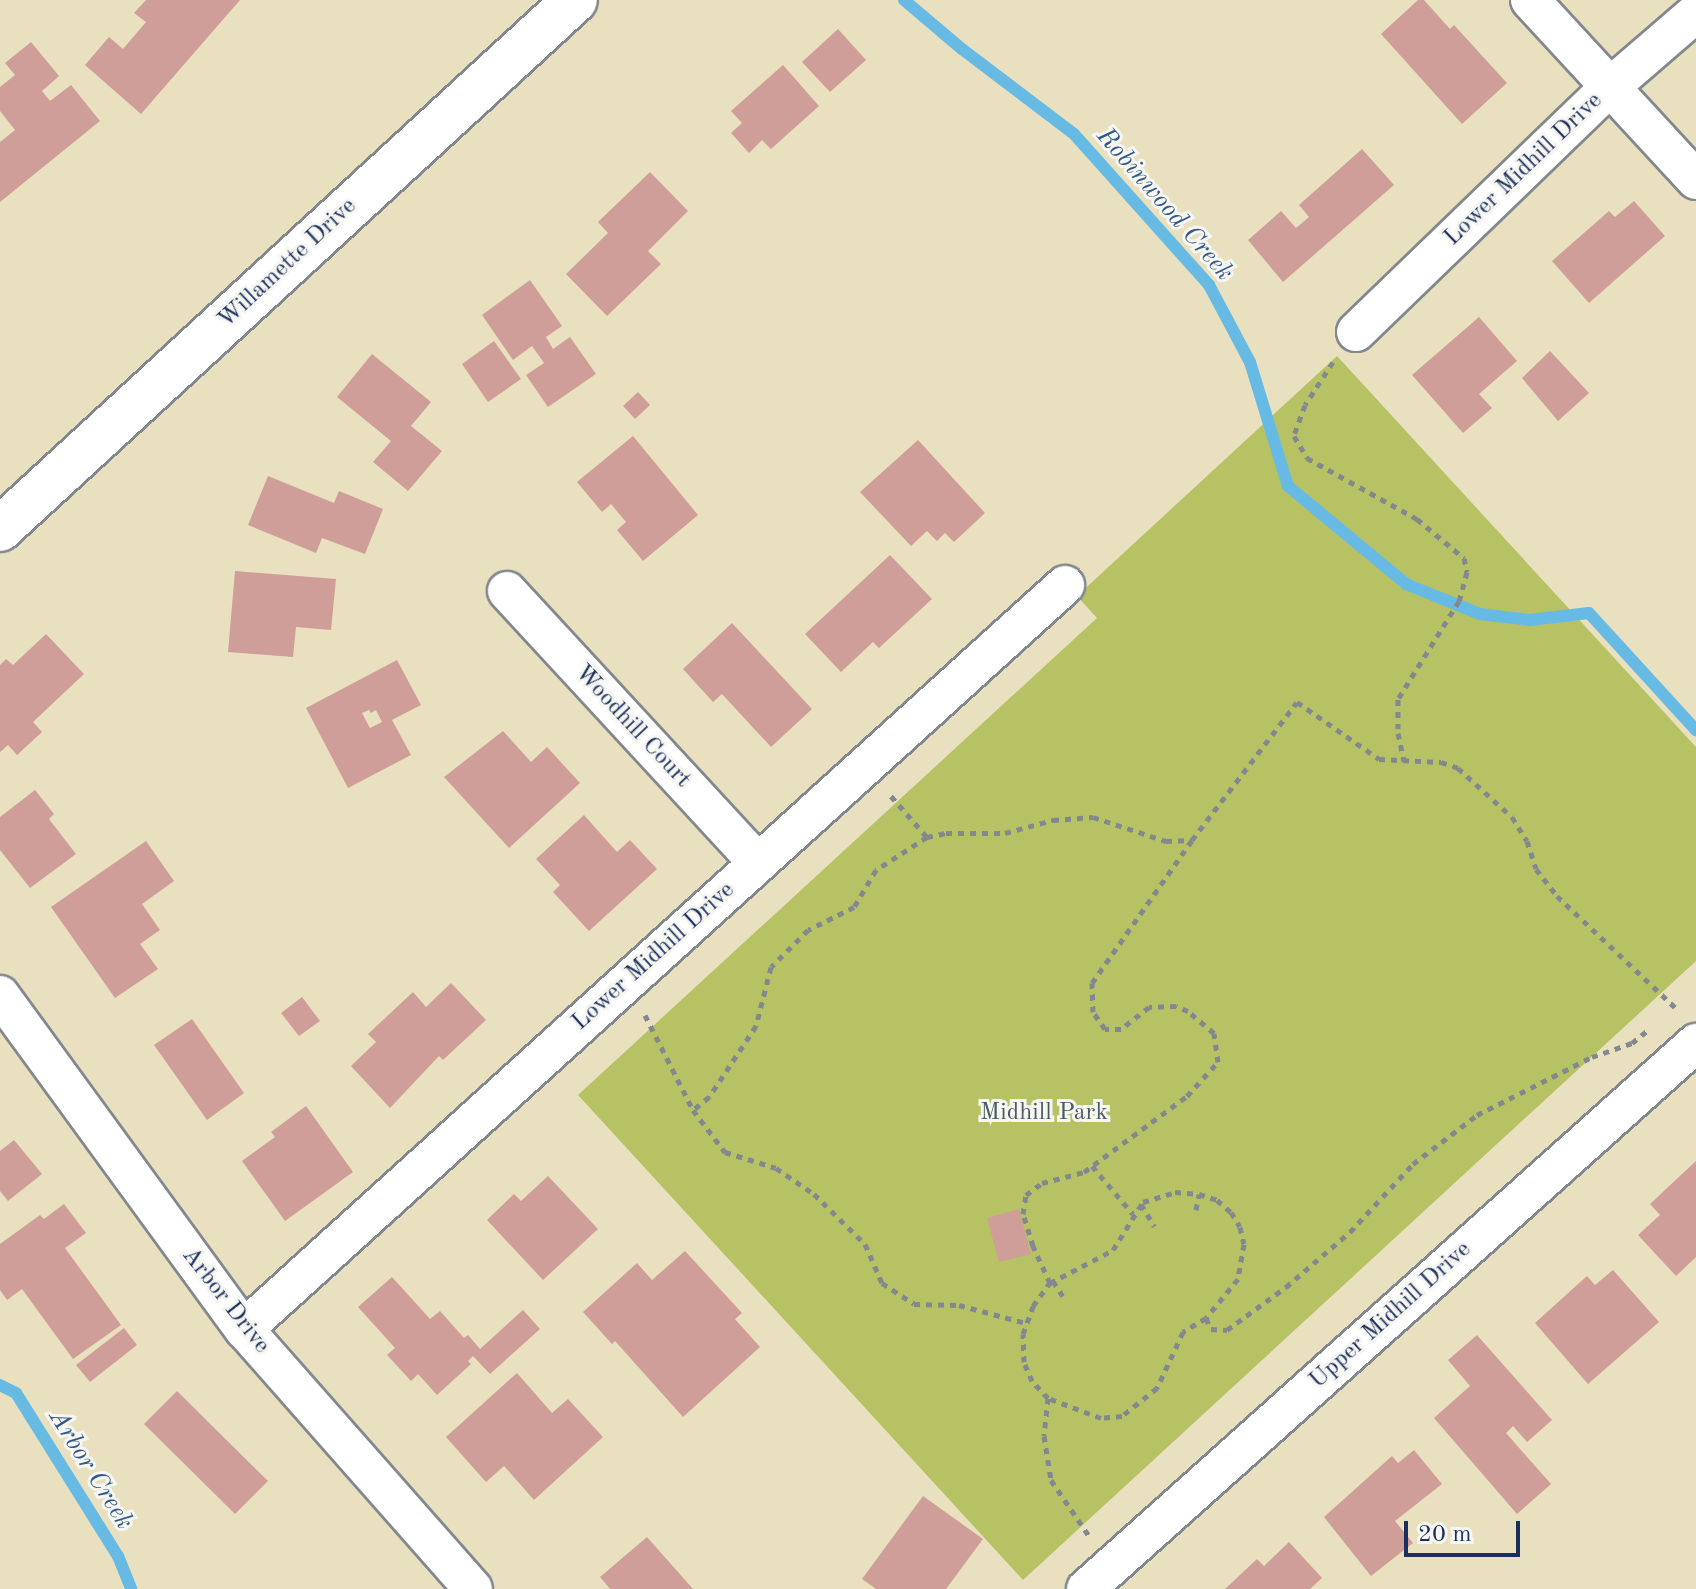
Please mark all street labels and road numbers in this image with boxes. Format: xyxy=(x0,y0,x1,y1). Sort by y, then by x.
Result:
street label: Lower Midhill Drive xyxy=(1439,87,1609,253)
street label: Willamette Drive xyxy=(213,193,363,335)
street label: Woodhill Court xyxy=(568,659,696,795)
street label: Lower Midhill Drive xyxy=(567,876,741,1038)
street label: Upper Midhill Drive xyxy=(1304,1236,1478,1396)
street label: Arbor Drive xyxy=(175,1242,275,1360)

